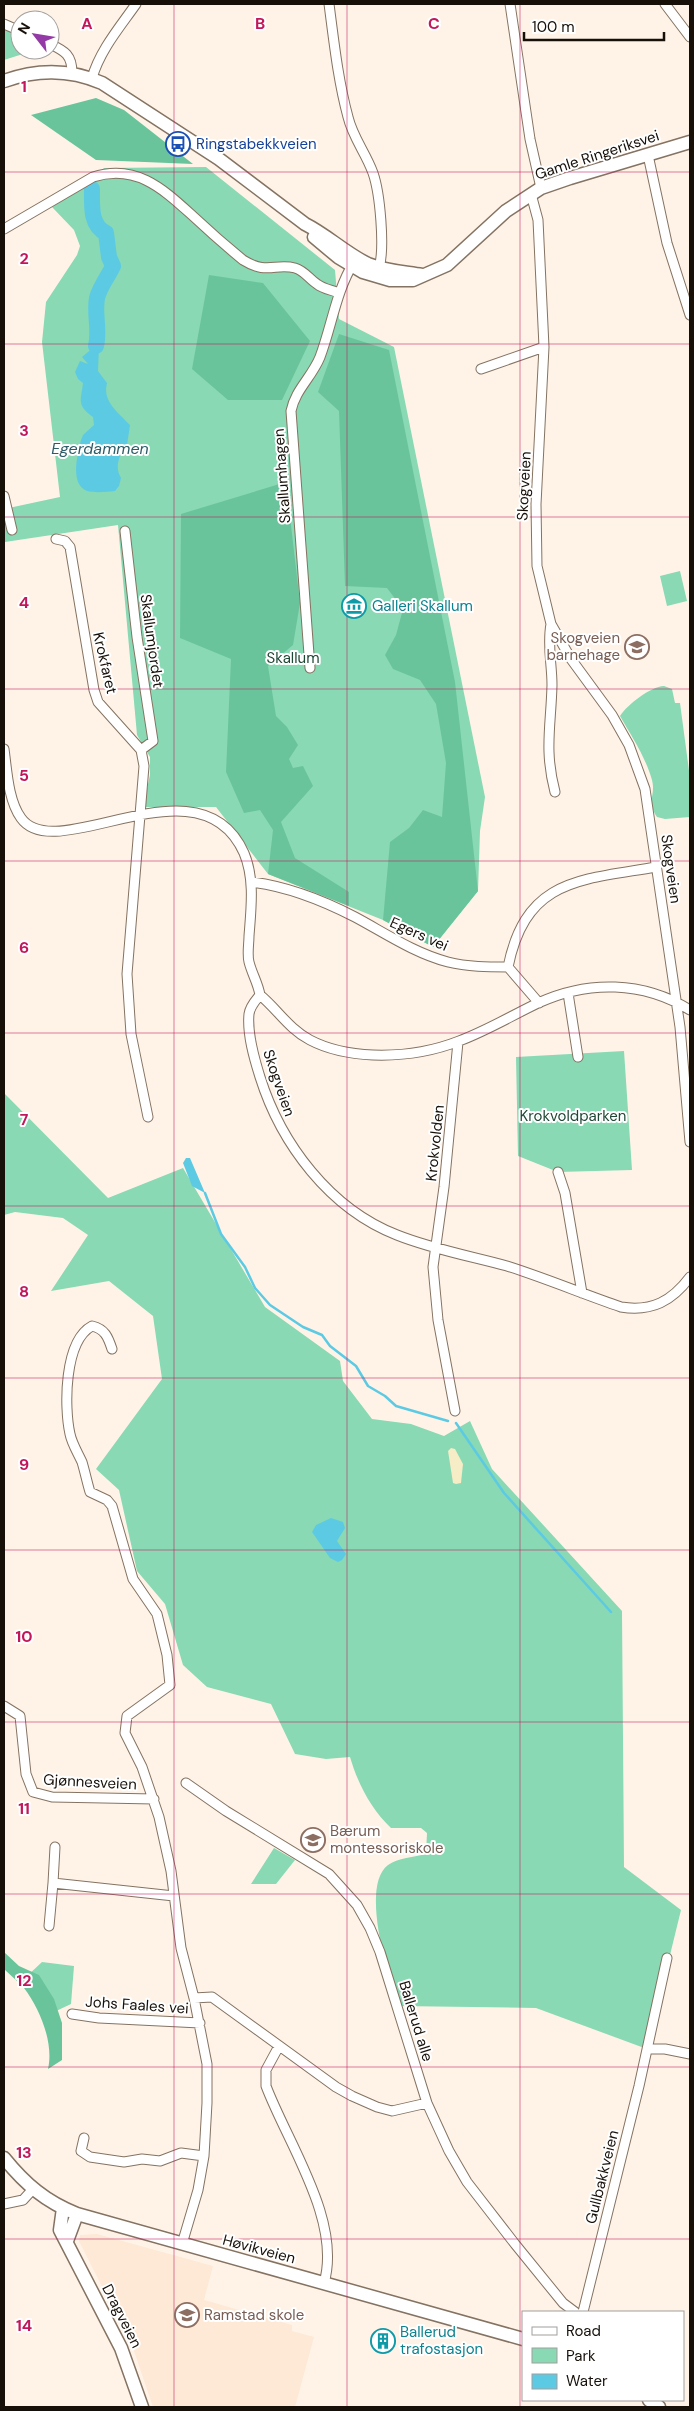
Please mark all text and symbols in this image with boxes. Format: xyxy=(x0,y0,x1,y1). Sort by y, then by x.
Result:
north arrow xyxy=(10,10,60,60)
scale bar xyxy=(524,10,664,42)
text: A xyxy=(81,13,93,34)
text: B xyxy=(255,13,265,34)
text: C xyxy=(428,13,440,34)
text: 100 m xyxy=(532,17,575,37)
text: N xyxy=(14,19,34,37)
text: 1 xyxy=(21,76,27,97)
street label: Gamle Ringeriksvei xyxy=(532,125,662,185)
bus stop icon: Ringstabekkveien xyxy=(165,131,191,157)
place label: Ringstabekkveien xyxy=(196,134,317,154)
text: 2 xyxy=(19,248,29,269)
text: 3 xyxy=(19,420,29,441)
street label: Skallumhagen xyxy=(269,428,295,524)
water label: Egerdammen xyxy=(51,438,149,459)
street label: Skogveien xyxy=(512,451,536,521)
text: 4 xyxy=(19,592,29,613)
street label: Skallumjordet xyxy=(136,593,168,689)
museum icon: Galleri Skallum xyxy=(341,593,367,619)
place label: Galleri Skallum xyxy=(372,596,473,616)
place label: Skogveien barnehage xyxy=(546,628,620,665)
street label: Krokfaret xyxy=(88,630,122,696)
school or university icon: Skogveien barnehage xyxy=(624,634,650,660)
park label: Skallum xyxy=(266,648,320,668)
text: 5 xyxy=(19,765,29,786)
street label: Skogveien xyxy=(656,833,686,905)
street label: Egers vei xyxy=(387,912,451,956)
text: 6 xyxy=(19,937,29,958)
street label: Skogveien xyxy=(258,1047,300,1119)
street label: Krokvolden xyxy=(421,1104,449,1182)
park label: Krokvoldparken xyxy=(520,1106,626,1126)
text: 7 xyxy=(20,1109,29,1130)
text: 8 xyxy=(19,1281,29,1302)
text: 9 xyxy=(19,1454,29,1475)
text: 10 xyxy=(15,1626,33,1647)
street label: Gjønnesveien xyxy=(43,1770,137,1794)
text: 11 xyxy=(18,1798,30,1819)
place label: Bærum montessoriskole xyxy=(330,1821,443,1858)
school or university icon: Bærum montessoriskole xyxy=(300,1827,326,1853)
text: 12 xyxy=(16,1970,32,1991)
street label: Ballerud alle xyxy=(394,1978,438,2064)
street label: Johs Faales vei xyxy=(85,1991,189,2019)
street label: Gullbakkveien xyxy=(581,2128,623,2226)
text: 13 xyxy=(16,2142,32,2163)
street label: Høvikveien xyxy=(220,2230,298,2268)
street label: Dragveien xyxy=(97,2281,147,2351)
school or university icon: Ramstad skole xyxy=(174,2302,200,2328)
place label: Ramstad skole xyxy=(204,2305,304,2325)
legend xyxy=(522,2311,684,2401)
text: 14 xyxy=(16,2315,32,2336)
text: Road xyxy=(566,2321,601,2341)
place label: Ballerud trafostasjon xyxy=(400,2322,483,2359)
building icon: Ballerud trafostasjon xyxy=(370,2328,396,2354)
text: Park xyxy=(566,2346,596,2366)
text: Water xyxy=(566,2371,608,2391)

